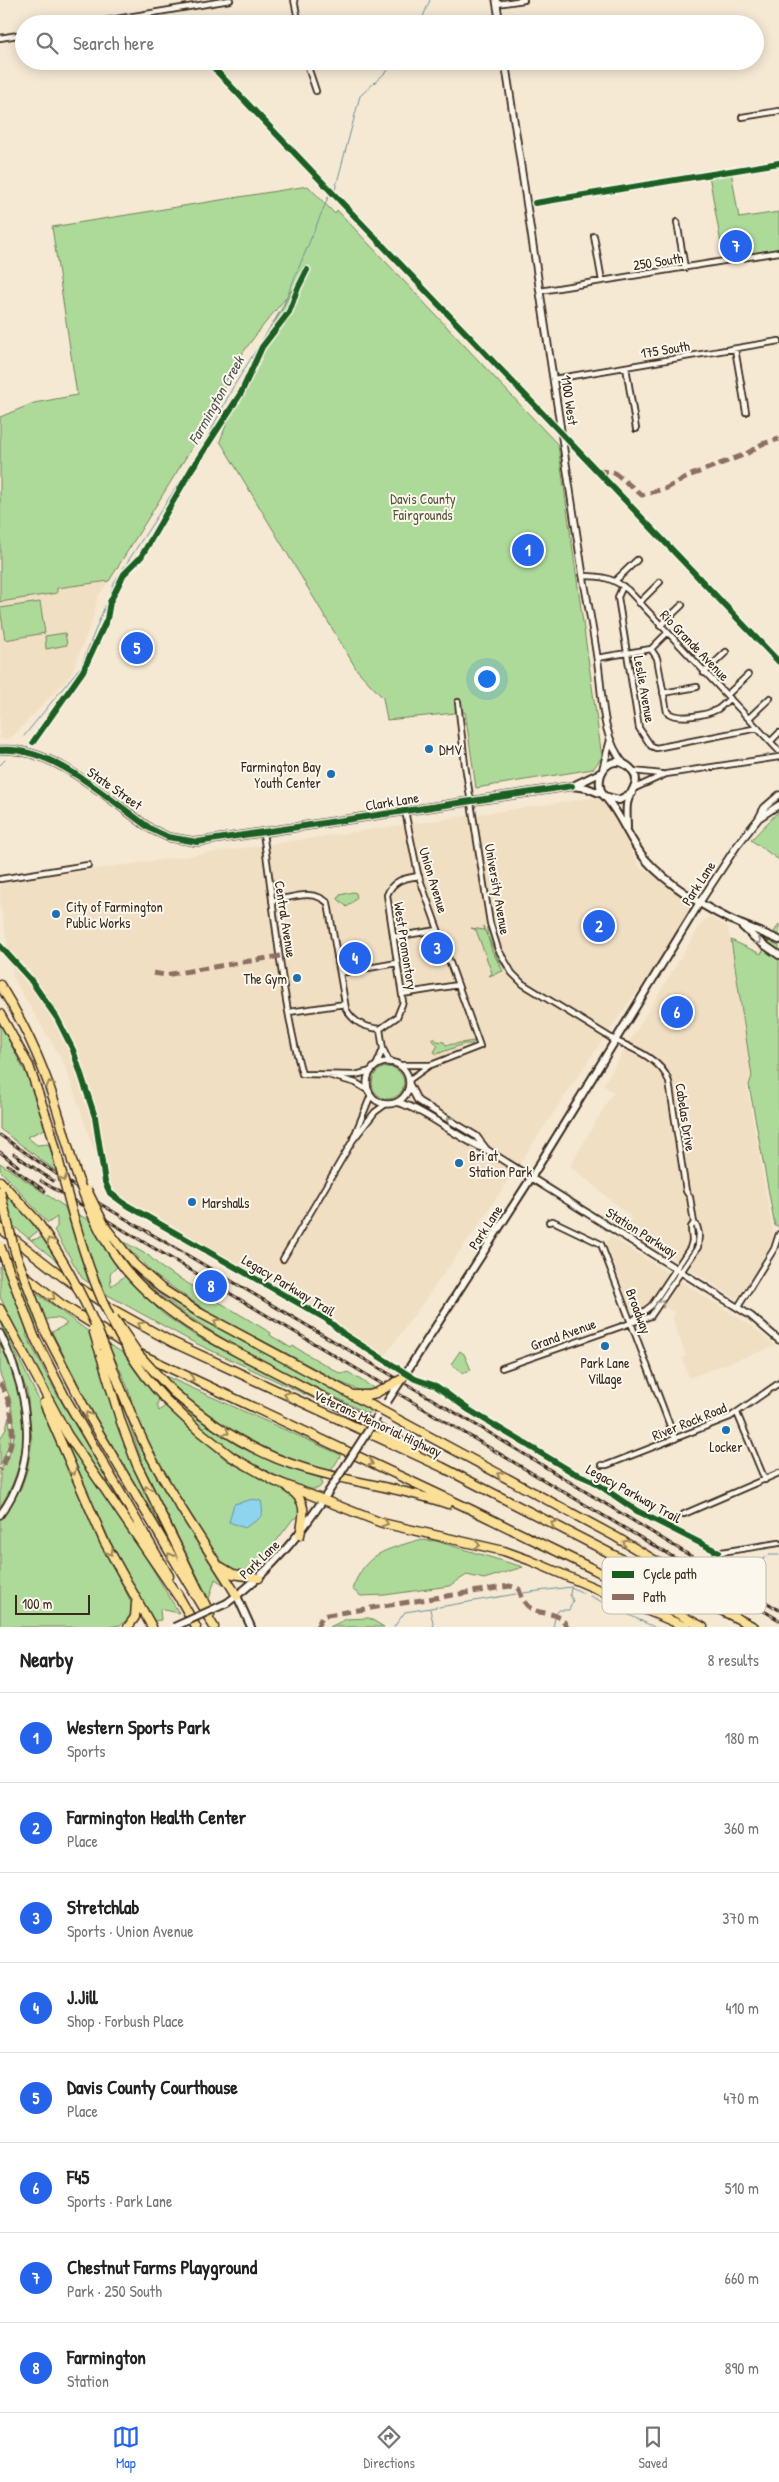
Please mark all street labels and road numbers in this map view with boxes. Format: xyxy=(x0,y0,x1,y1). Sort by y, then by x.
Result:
street label: 250 South xyxy=(632,248,684,274)
street label: 175 South xyxy=(639,336,691,362)
street label: 1100 West xyxy=(557,374,583,426)
street label: Rio Grande Avenue xyxy=(656,605,734,685)
street label: Leslie Avenue xyxy=(630,654,660,724)
street label: State Street xyxy=(84,762,146,814)
street label: Clark Lane xyxy=(364,787,421,815)
street label: University Avenue xyxy=(480,842,515,936)
street label: Union Avenue xyxy=(415,845,453,916)
street label: Park Lane xyxy=(677,857,720,909)
street label: Central Avenue xyxy=(271,879,302,959)
street label: West Promontory xyxy=(389,901,422,991)
street label: Cabelas Drive xyxy=(671,1082,701,1153)
street label: Park Lane xyxy=(464,1201,507,1253)
street label: Station Parkway xyxy=(602,1202,682,1262)
street label: Legacy Parkway Trail xyxy=(238,1250,340,1321)
street label: Broadway xyxy=(621,1286,656,1337)
street label: Grand Avenue xyxy=(528,1313,599,1355)
street label: Veterans Memorial Highway xyxy=(310,1385,445,1462)
street label: River Rock Road xyxy=(649,1397,730,1445)
street label: Legacy Parkway Trail xyxy=(583,1459,685,1528)
street label: Park Lane xyxy=(235,1535,284,1583)

